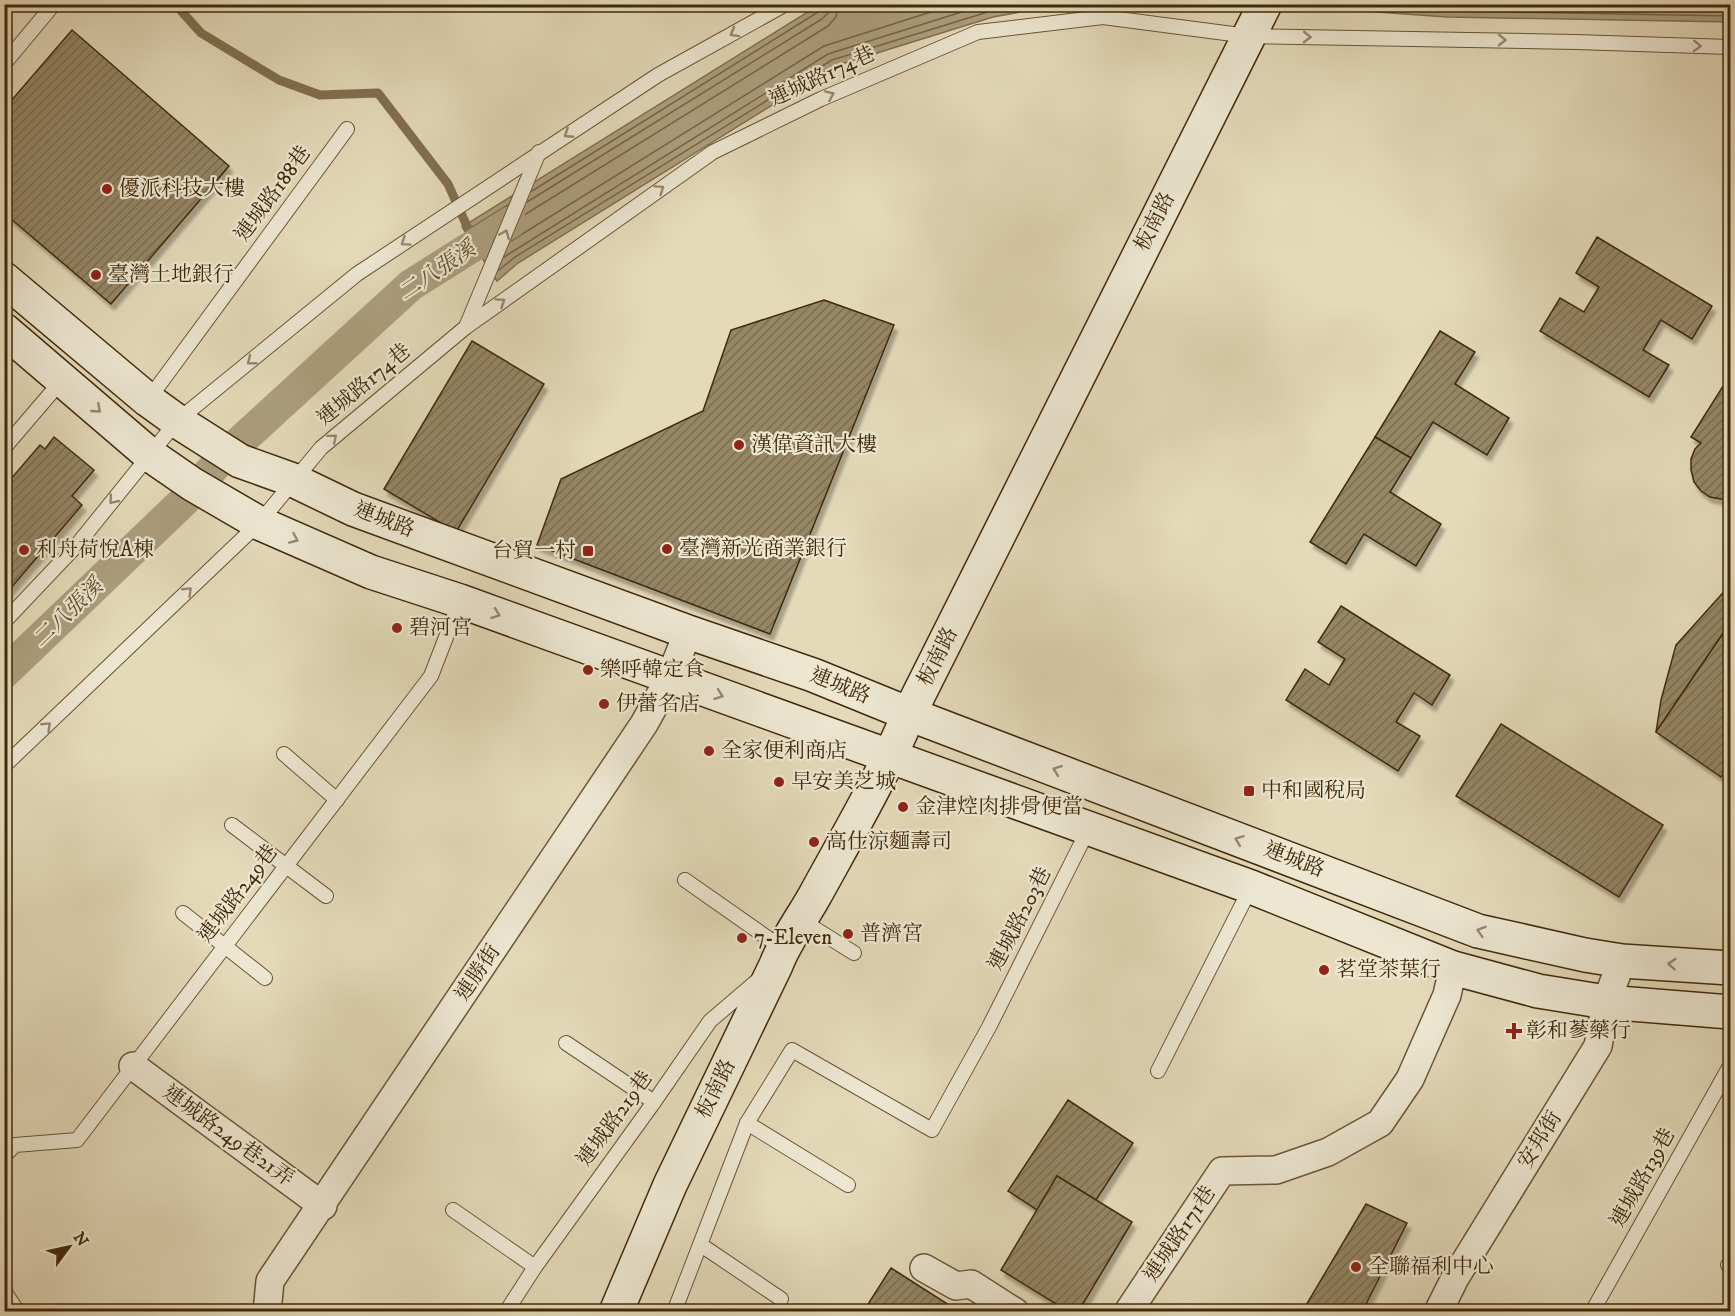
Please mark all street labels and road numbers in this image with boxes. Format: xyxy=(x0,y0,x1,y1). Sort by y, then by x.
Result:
street label: 連城路174巷 xyxy=(765,41,879,113)
street label: 連城路188巷 xyxy=(229,141,317,247)
street label: 板南路 xyxy=(1129,188,1181,256)
street label: 連城路174巷 xyxy=(312,338,416,432)
street label: 連城路 xyxy=(350,497,418,543)
street label: 板南路 xyxy=(912,623,964,691)
street label: 連城路 xyxy=(806,662,874,710)
street label: 連城路 xyxy=(1260,837,1328,883)
street label: 連城路249巷 xyxy=(192,839,284,949)
street label: 連城路203巷 xyxy=(983,863,1057,975)
street label: 連勝街 xyxy=(450,940,506,1006)
street label: 板南路 xyxy=(691,1055,741,1123)
street label: 連城路219巷 xyxy=(571,1066,659,1172)
street label: 連城路249巷21弄 xyxy=(157,1080,299,1192)
street label: 安邦街 xyxy=(1512,1106,1568,1174)
street label: 連城路139巷 xyxy=(1605,1124,1681,1232)
street label: 連城路171巷 xyxy=(1138,1181,1222,1287)

